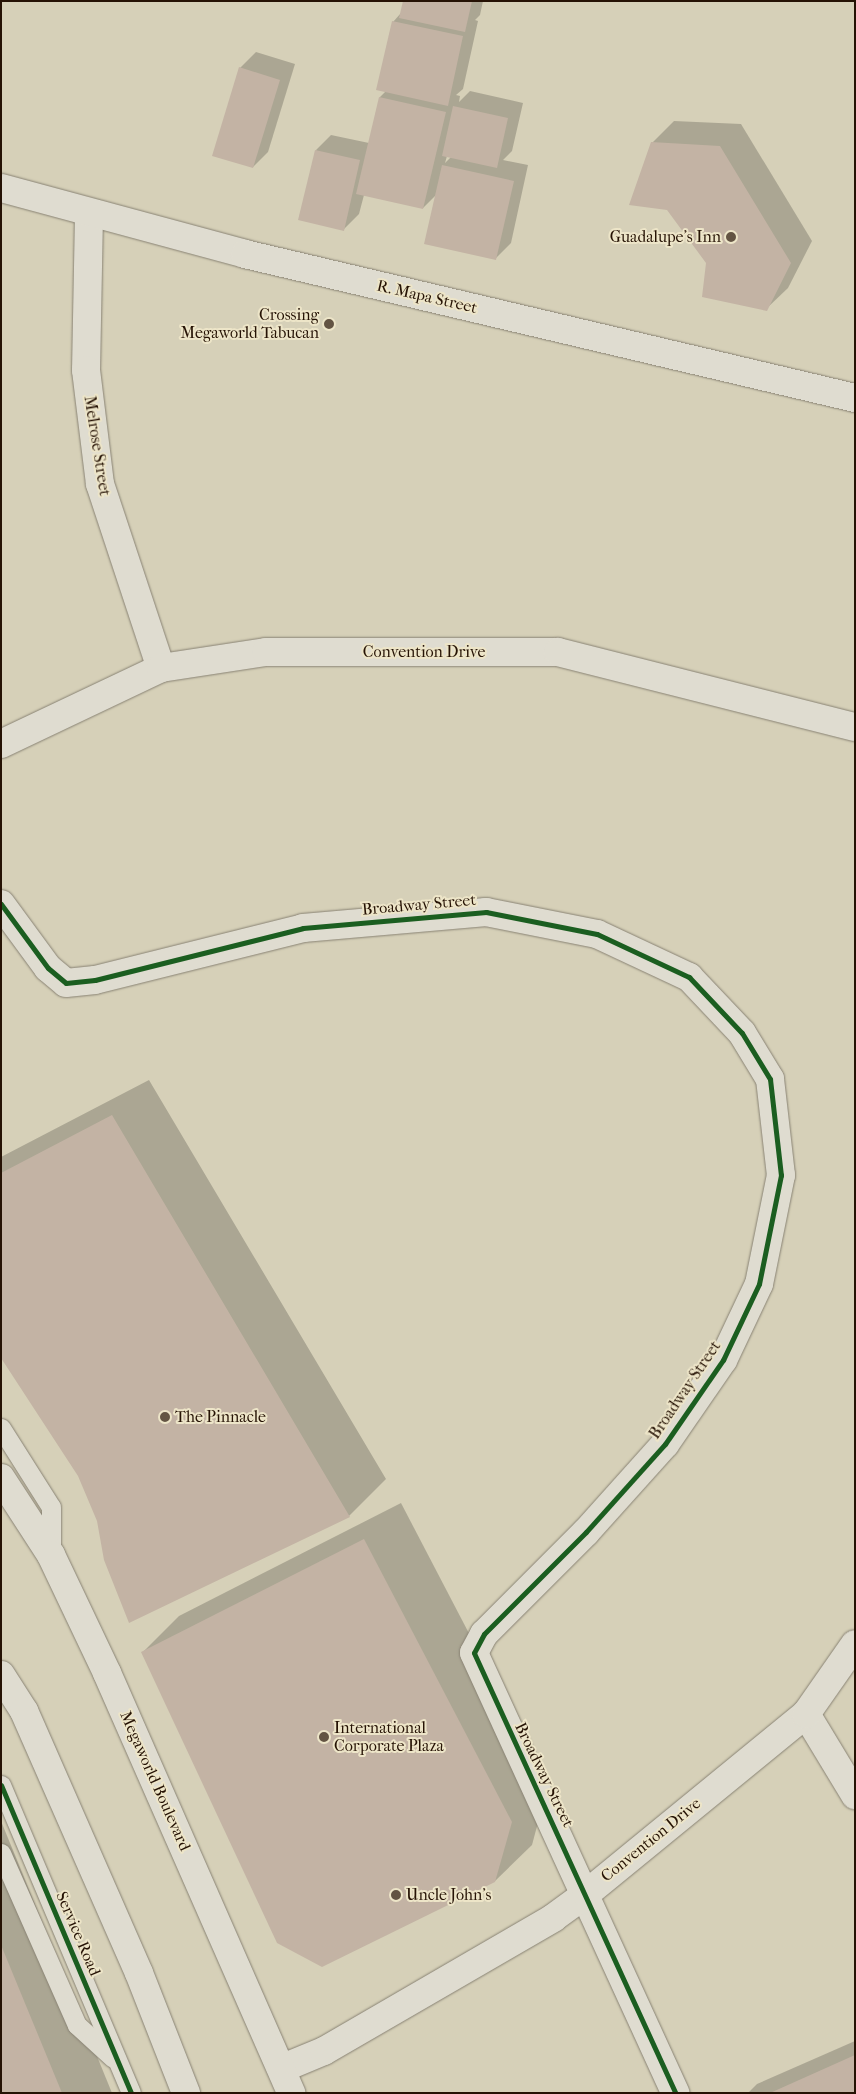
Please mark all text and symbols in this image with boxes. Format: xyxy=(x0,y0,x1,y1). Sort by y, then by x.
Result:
place label: Guadalupe's Inn xyxy=(610,227,721,247)
marker: Guadalupe's Inn xyxy=(725,231,737,243)
street label: R. Mapa Street xyxy=(375,276,479,318)
place label: Crossing Megaworld Tabucan xyxy=(180,305,319,343)
marker: Crossing Megaworld Tabucan xyxy=(323,318,335,330)
street label: Melrose Street xyxy=(80,395,114,497)
street label: Convention Drive xyxy=(363,642,485,662)
street label: Broadway Street xyxy=(361,890,477,920)
street label: Broadway Street xyxy=(645,1337,725,1443)
place label: The Pinnacle xyxy=(175,1407,266,1427)
marker: The Pinnacle xyxy=(159,1411,171,1423)
street label: Megaworld Boulevard xyxy=(116,1708,194,1854)
place label: International Corporate Plaza xyxy=(334,1718,444,1756)
street label: Broadway Street xyxy=(510,1719,578,1831)
marker: International Corporate Plaza xyxy=(318,1731,330,1743)
street label: Convention Drive xyxy=(597,1794,705,1886)
place label: Uncle John's xyxy=(406,1885,491,1905)
street label: Service Road xyxy=(52,1889,104,1979)
marker: Uncle John's xyxy=(390,1889,402,1901)

